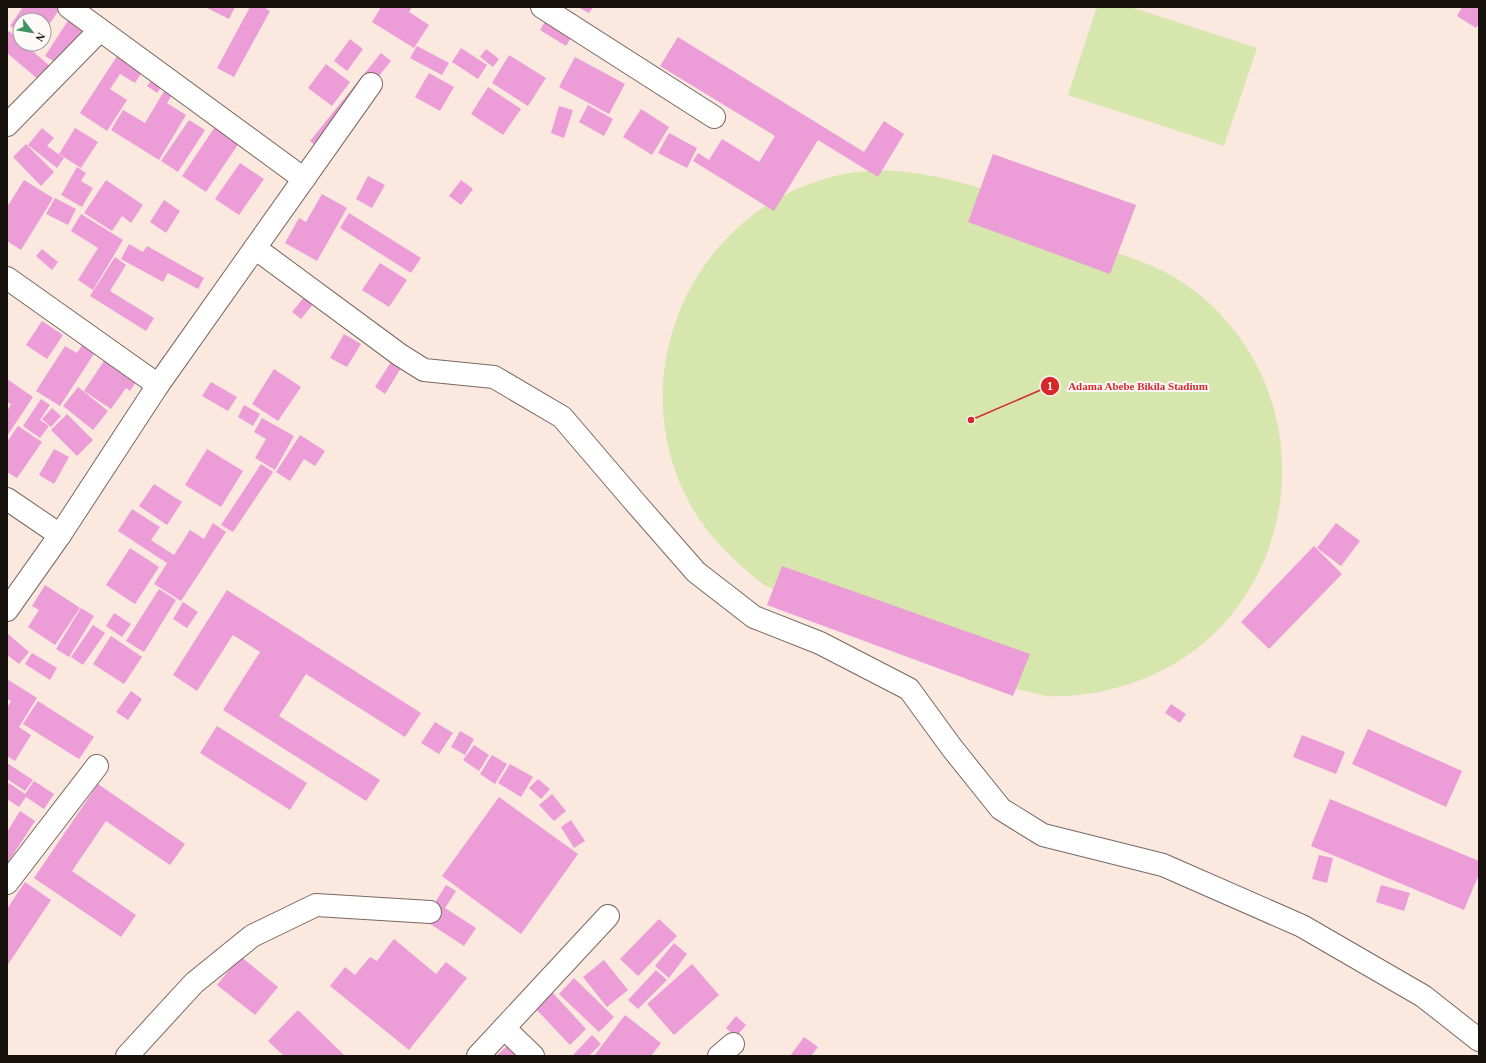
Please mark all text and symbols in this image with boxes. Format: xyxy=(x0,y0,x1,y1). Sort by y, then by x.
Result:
north arrow xyxy=(12,12,52,52)
text: N xyxy=(33,31,48,44)
callout: Adama Abebe Bikila Stadium xyxy=(1040,375,1216,398)
text: 1 xyxy=(1047,379,1053,393)
text: Adama Abebe Bikila Stadium xyxy=(1068,380,1208,392)

